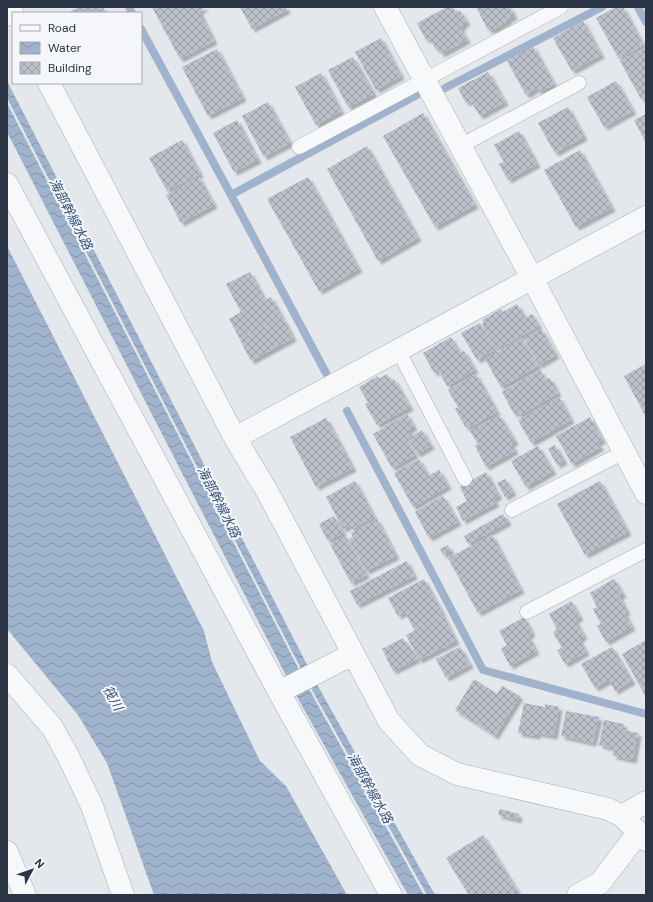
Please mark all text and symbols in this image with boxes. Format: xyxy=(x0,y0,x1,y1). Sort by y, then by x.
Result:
legend xyxy=(12,12,142,84)
text: Road xyxy=(48,20,76,36)
text: Water xyxy=(48,40,82,56)
text: Building xyxy=(48,60,92,76)
water label: 海部幹線水路 xyxy=(46,175,97,253)
water label: 海部幹線水路 xyxy=(194,463,245,541)
water label: 筏川 xyxy=(99,683,128,715)
water label: 海部幹線水路 xyxy=(344,750,397,827)
north arrow xyxy=(12,850,52,890)
text: N xyxy=(32,856,47,871)

